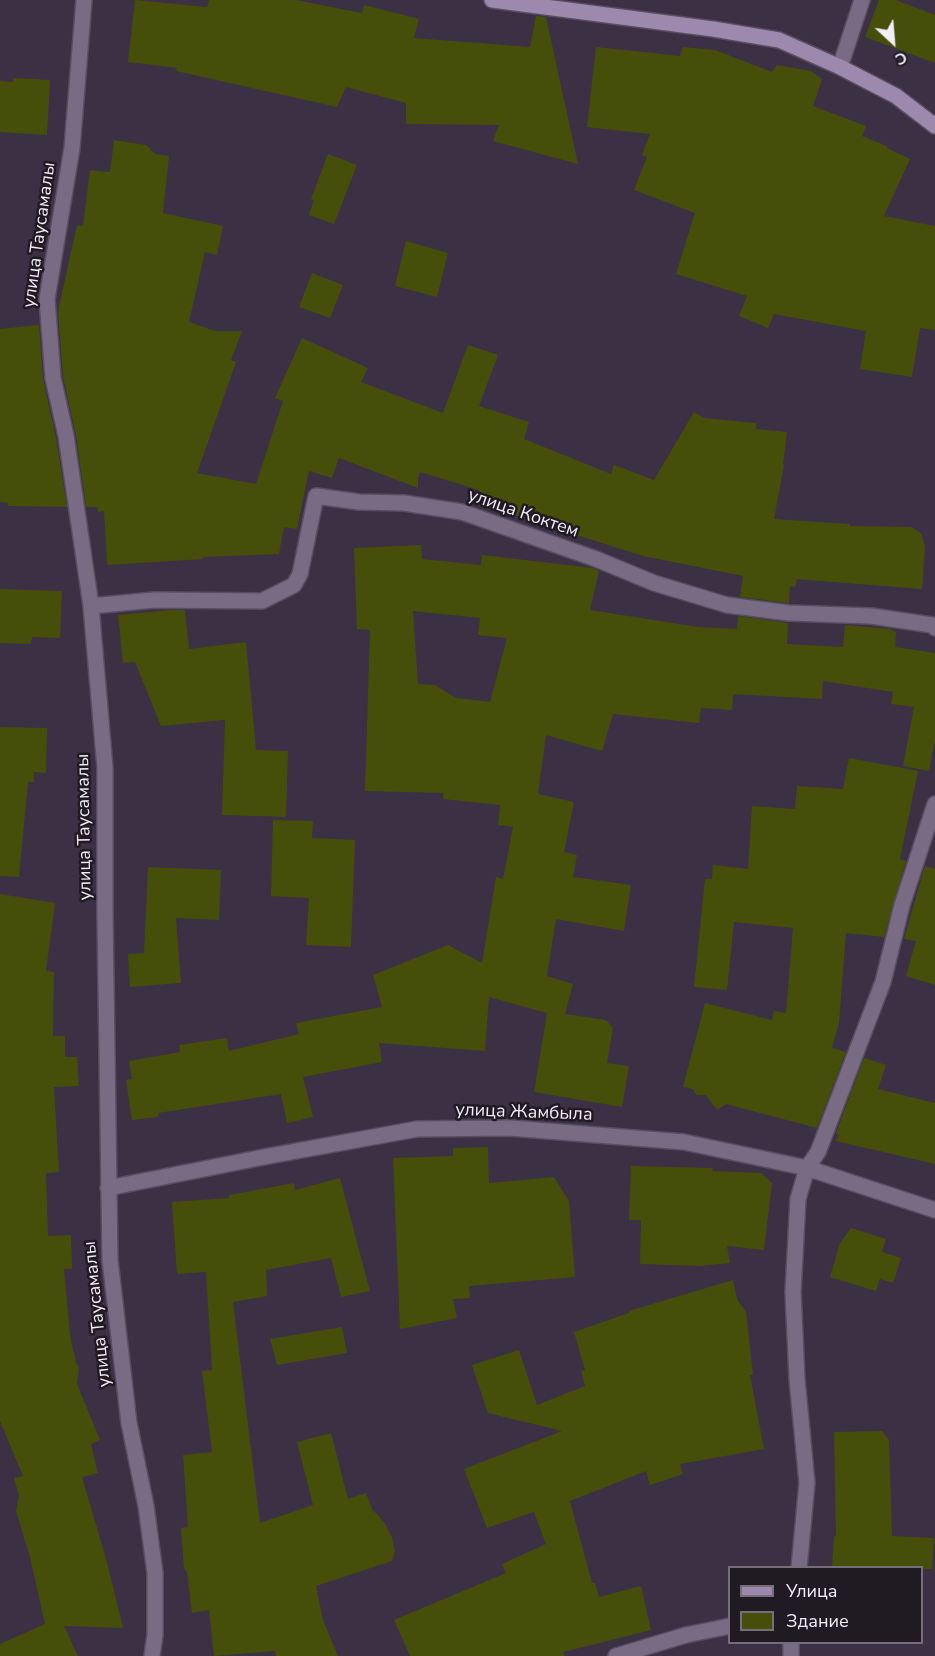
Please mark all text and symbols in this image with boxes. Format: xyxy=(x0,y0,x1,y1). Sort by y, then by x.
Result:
north arrow xyxy=(863,12,923,72)
text: С xyxy=(891,46,911,70)
street label: улица Таусамалы xyxy=(19,161,61,309)
street label: улица Коктем xyxy=(465,485,581,543)
street label: улица Таусамалы xyxy=(73,754,97,900)
street label: улица Жамбыла xyxy=(455,1100,593,1126)
street label: улица Таусамалы xyxy=(80,1240,116,1388)
legend xyxy=(728,1566,923,1644)
text: Улица xyxy=(786,1579,837,1603)
text: Здание xyxy=(786,1609,849,1633)

